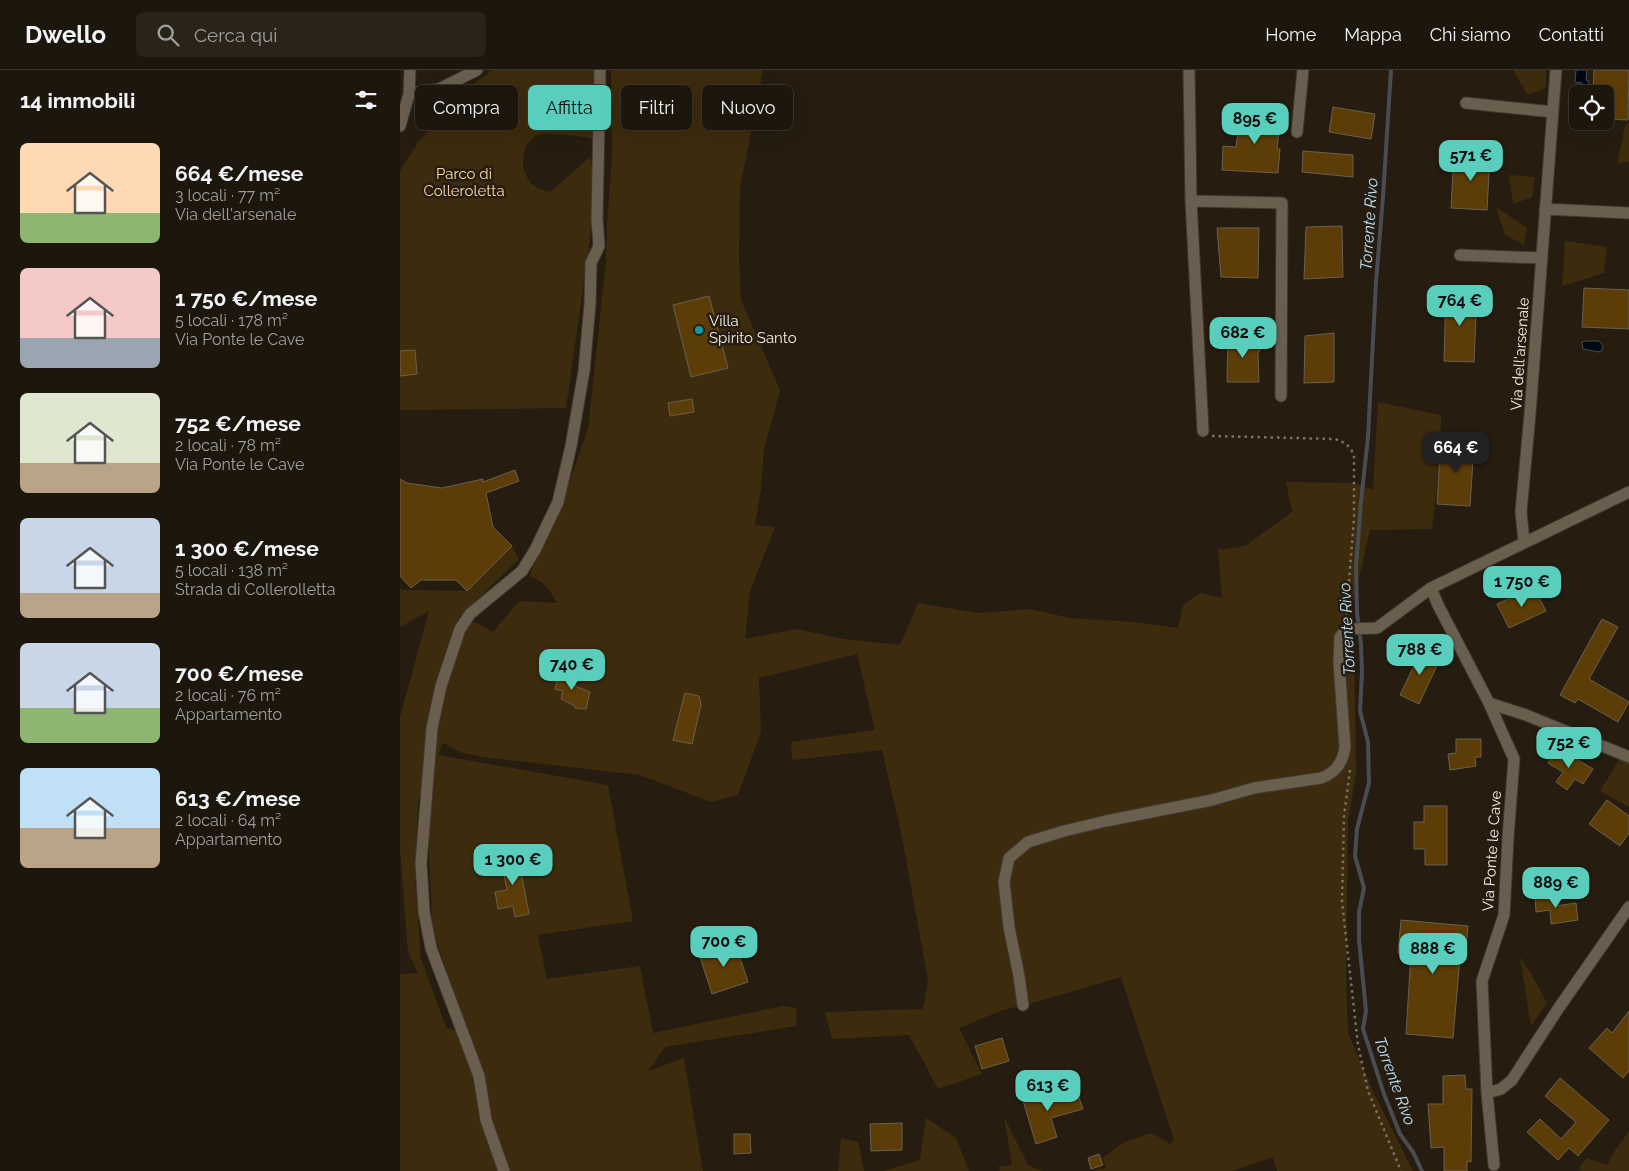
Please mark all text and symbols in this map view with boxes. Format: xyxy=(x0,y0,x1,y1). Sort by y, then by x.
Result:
search box xyxy=(136,12,486,57)
text: Dwello xyxy=(25,20,106,49)
icon: search xyxy=(154,21,182,49)
text: Cerca qui xyxy=(194,24,277,46)
text: Home xyxy=(1265,24,1316,45)
text: Mappa xyxy=(1344,24,1402,45)
text: Chi siamo xyxy=(1430,24,1511,45)
text: Contatti xyxy=(1539,24,1604,45)
chip: Compra xyxy=(415,85,518,130)
chip: Affitta xyxy=(528,85,611,130)
chip: Filtri xyxy=(621,85,692,130)
chip: Nuovo xyxy=(702,85,793,130)
map controls xyxy=(1569,85,1614,130)
button: locate xyxy=(1569,85,1614,130)
icon: filters xyxy=(352,86,380,114)
text: 14 immobili xyxy=(20,88,135,113)
pin: 895 € xyxy=(1220,102,1290,145)
text: 895 € xyxy=(1233,109,1277,128)
pin: 571 € xyxy=(1436,140,1506,182)
text: 571 € xyxy=(1450,146,1492,165)
text: 664 €/mese xyxy=(175,161,303,186)
icon: home xyxy=(60,163,120,223)
park label: Parco di Colleroletta xyxy=(423,165,505,200)
water label: Torrente Rivo xyxy=(1356,177,1382,271)
text: 3 locali · 77 m² xyxy=(175,186,280,205)
text: Via dell'arsenale xyxy=(175,205,296,224)
pin: 764 € xyxy=(1425,284,1495,327)
text: 1 750 €/mese xyxy=(175,286,317,311)
icon: home xyxy=(60,288,120,348)
text: 764 € xyxy=(1438,291,1482,310)
street label: Via dell'arsenale xyxy=(1507,296,1533,411)
text: 5 locali · 178 m² xyxy=(175,311,288,330)
place label: Villa Spirito Santo xyxy=(709,312,797,347)
pin: 682 € xyxy=(1208,316,1278,359)
text: 682 € xyxy=(1220,323,1266,342)
marker: Villa Spirito Santo xyxy=(693,324,705,336)
text: Via Ponte le Cave xyxy=(175,330,304,349)
text: 752 €/mese xyxy=(175,411,301,436)
icon: home xyxy=(60,413,120,473)
pin: 664 € xyxy=(1421,432,1491,474)
text: 2 locali · 78 m² xyxy=(175,436,281,455)
text: 664 € xyxy=(1433,438,1479,457)
text: Via Ponte le Cave xyxy=(175,455,304,474)
text: 1 300 €/mese xyxy=(175,536,319,561)
icon: home xyxy=(60,538,120,598)
text: 5 locali · 138 m² xyxy=(175,561,288,580)
pin: 1 750 € xyxy=(1476,566,1568,608)
text: 1 750 € xyxy=(1494,572,1550,591)
text: Strada di Collerolletta xyxy=(175,580,335,599)
water label: Torrente Rivo xyxy=(1335,582,1359,676)
pin: 788 € xyxy=(1385,634,1455,676)
text: 788 € xyxy=(1398,640,1442,659)
pin: 740 € xyxy=(537,648,607,691)
text: 740 € xyxy=(550,655,594,674)
text: 700 €/mese xyxy=(175,661,303,686)
icon: home xyxy=(60,663,120,723)
text: 2 locali · 76 m² xyxy=(175,686,281,705)
text: Appartamento xyxy=(175,705,282,724)
pin: 752 € xyxy=(1534,726,1604,769)
text: 752 € xyxy=(1547,733,1591,752)
text: 613 €/mese xyxy=(175,786,301,811)
icon: home xyxy=(60,788,120,848)
street label: Via Ponte le Cave xyxy=(1479,790,1505,912)
text: 2 locali · 64 m² xyxy=(175,811,281,830)
text: Appartamento xyxy=(175,830,282,849)
pin: 1 300 € xyxy=(467,844,559,886)
text: 1 300 € xyxy=(485,850,541,869)
pin: 889 € xyxy=(1521,866,1591,909)
text: 889 € xyxy=(1533,873,1579,892)
pin: 700 € xyxy=(689,926,759,968)
text: 700 € xyxy=(701,932,747,951)
pin: 888 € xyxy=(1398,932,1468,975)
text: 888 € xyxy=(1410,939,1456,958)
water label: Torrente Rivo xyxy=(1370,1034,1420,1128)
pin: 613 € xyxy=(1013,1070,1083,1112)
text: 613 € xyxy=(1026,1076,1070,1095)

